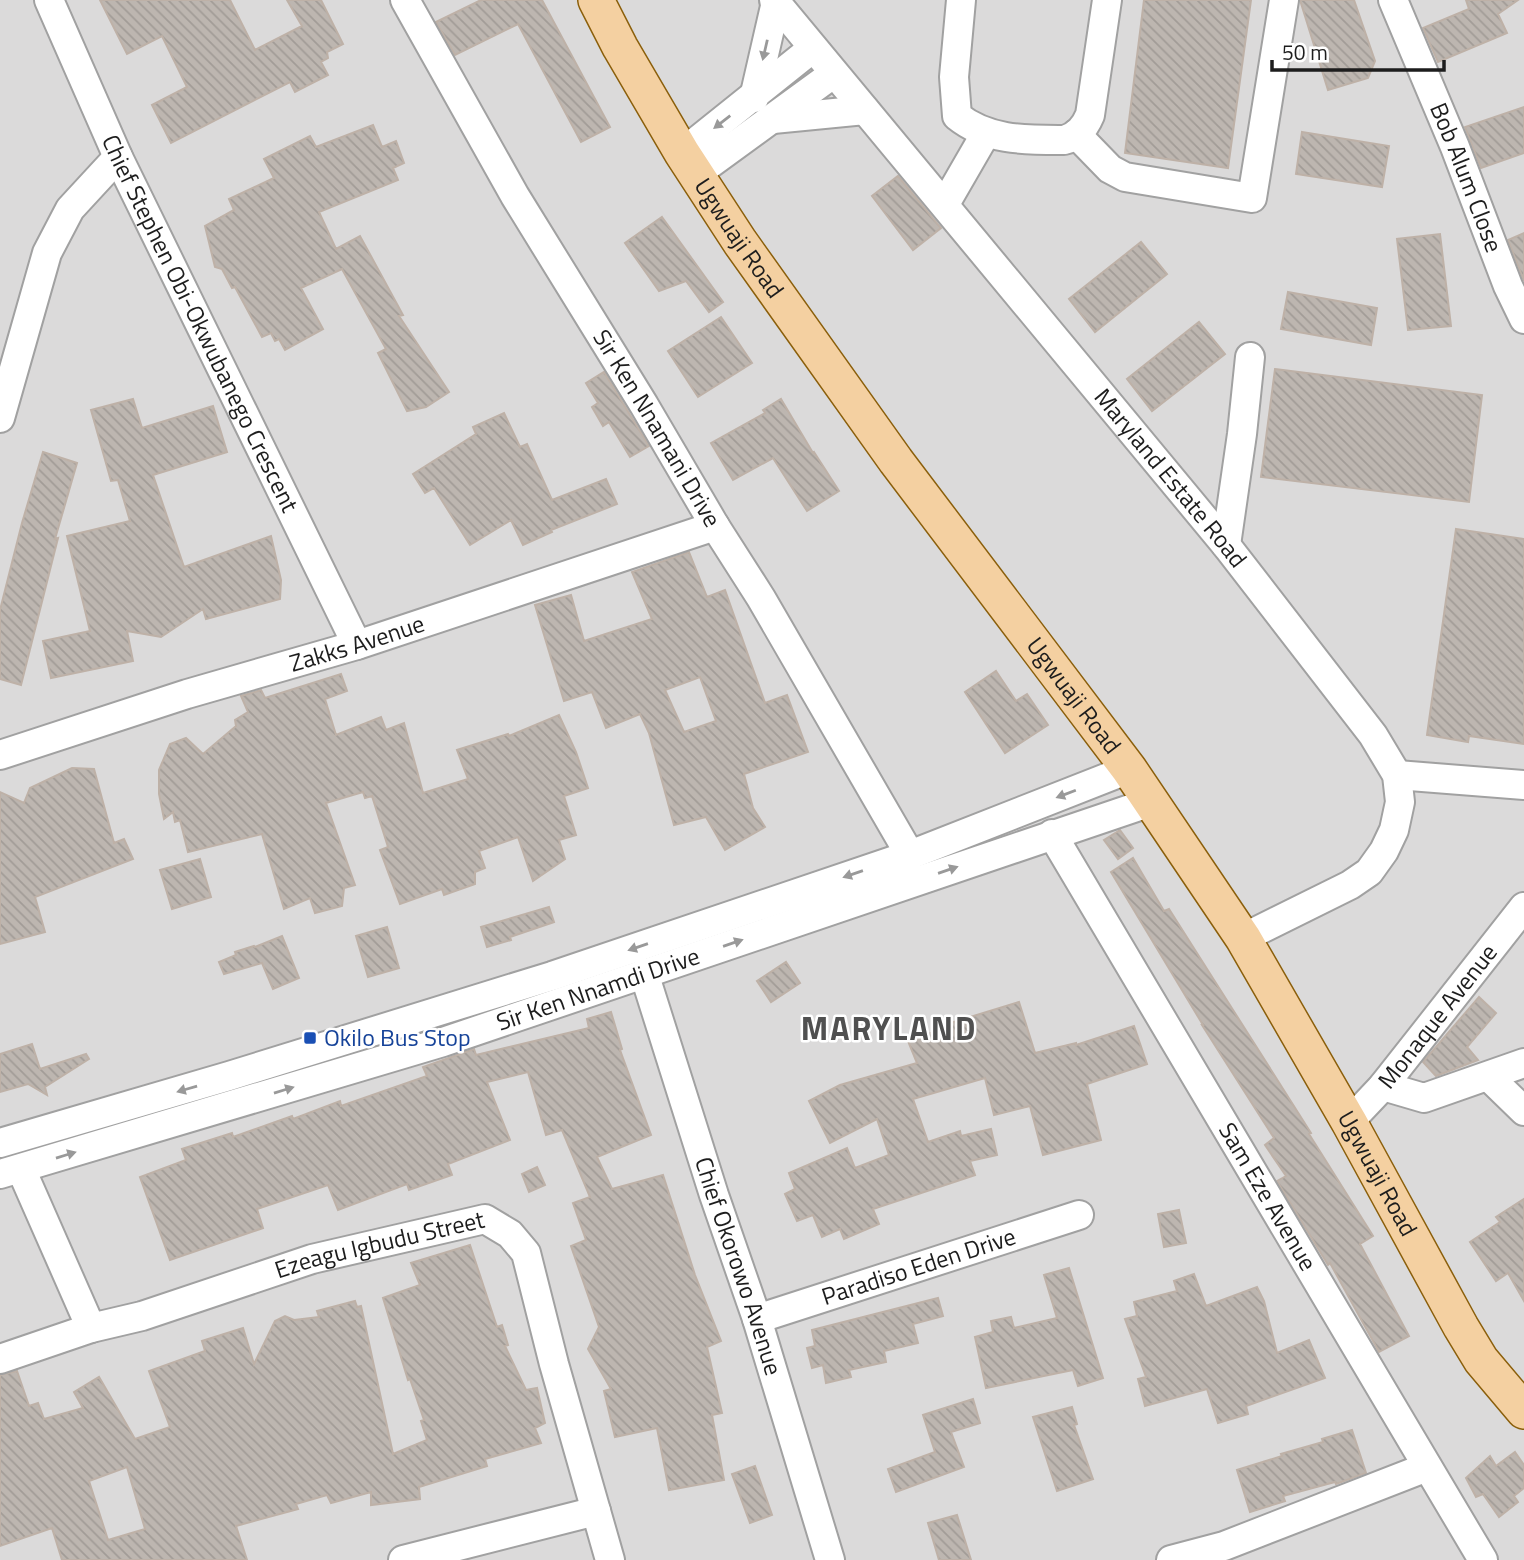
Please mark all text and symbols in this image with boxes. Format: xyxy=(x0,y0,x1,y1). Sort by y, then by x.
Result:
scale bar xyxy=(1272,28,1444,72)
text: 50 m xyxy=(1282,36,1328,68)
one-way arrow xyxy=(759,39,770,61)
street label: Bob Alum Close xyxy=(1421,97,1512,257)
one-way arrow xyxy=(713,114,731,128)
street label: Chief Stephen Obi-Okwubanego Crescent xyxy=(93,129,308,519)
street label: Ugwuaji Road xyxy=(686,170,793,305)
street label: Sir Ken Nnamani Drive xyxy=(585,322,731,533)
street label: Maryland Estate Road xyxy=(1086,380,1256,575)
street label: Zakks Avenue xyxy=(285,605,429,681)
street label: Ugwuaji Road xyxy=(1018,629,1130,761)
one-way arrow xyxy=(1055,789,1076,800)
one-way arrow xyxy=(937,864,958,875)
one-way arrow xyxy=(842,869,863,880)
street label: Monaque Avenue xyxy=(1369,936,1505,1096)
street label: Sir Ken Nnamdi Drive xyxy=(491,937,704,1040)
one-way arrow xyxy=(722,937,743,948)
one-way arrow xyxy=(627,942,648,953)
district label: MARYLAND xyxy=(801,1004,977,1052)
place label: Okilo Bus Stop xyxy=(324,1019,471,1055)
marker: Okilo Bus Stop xyxy=(302,1030,318,1046)
one-way arrow xyxy=(176,1084,197,1094)
one-way arrow xyxy=(273,1085,294,1095)
street label: Ugwuaji Road xyxy=(1329,1104,1427,1243)
street label: Sam Eze Avenue xyxy=(1210,1115,1326,1277)
one-way arrow xyxy=(55,1150,76,1160)
street label: Chief Okorowo Avenue xyxy=(686,1152,792,1380)
street label: Ezeagu Igbudu Street xyxy=(270,1201,488,1287)
street label: Paradiso Eden Drive xyxy=(817,1218,1020,1314)

